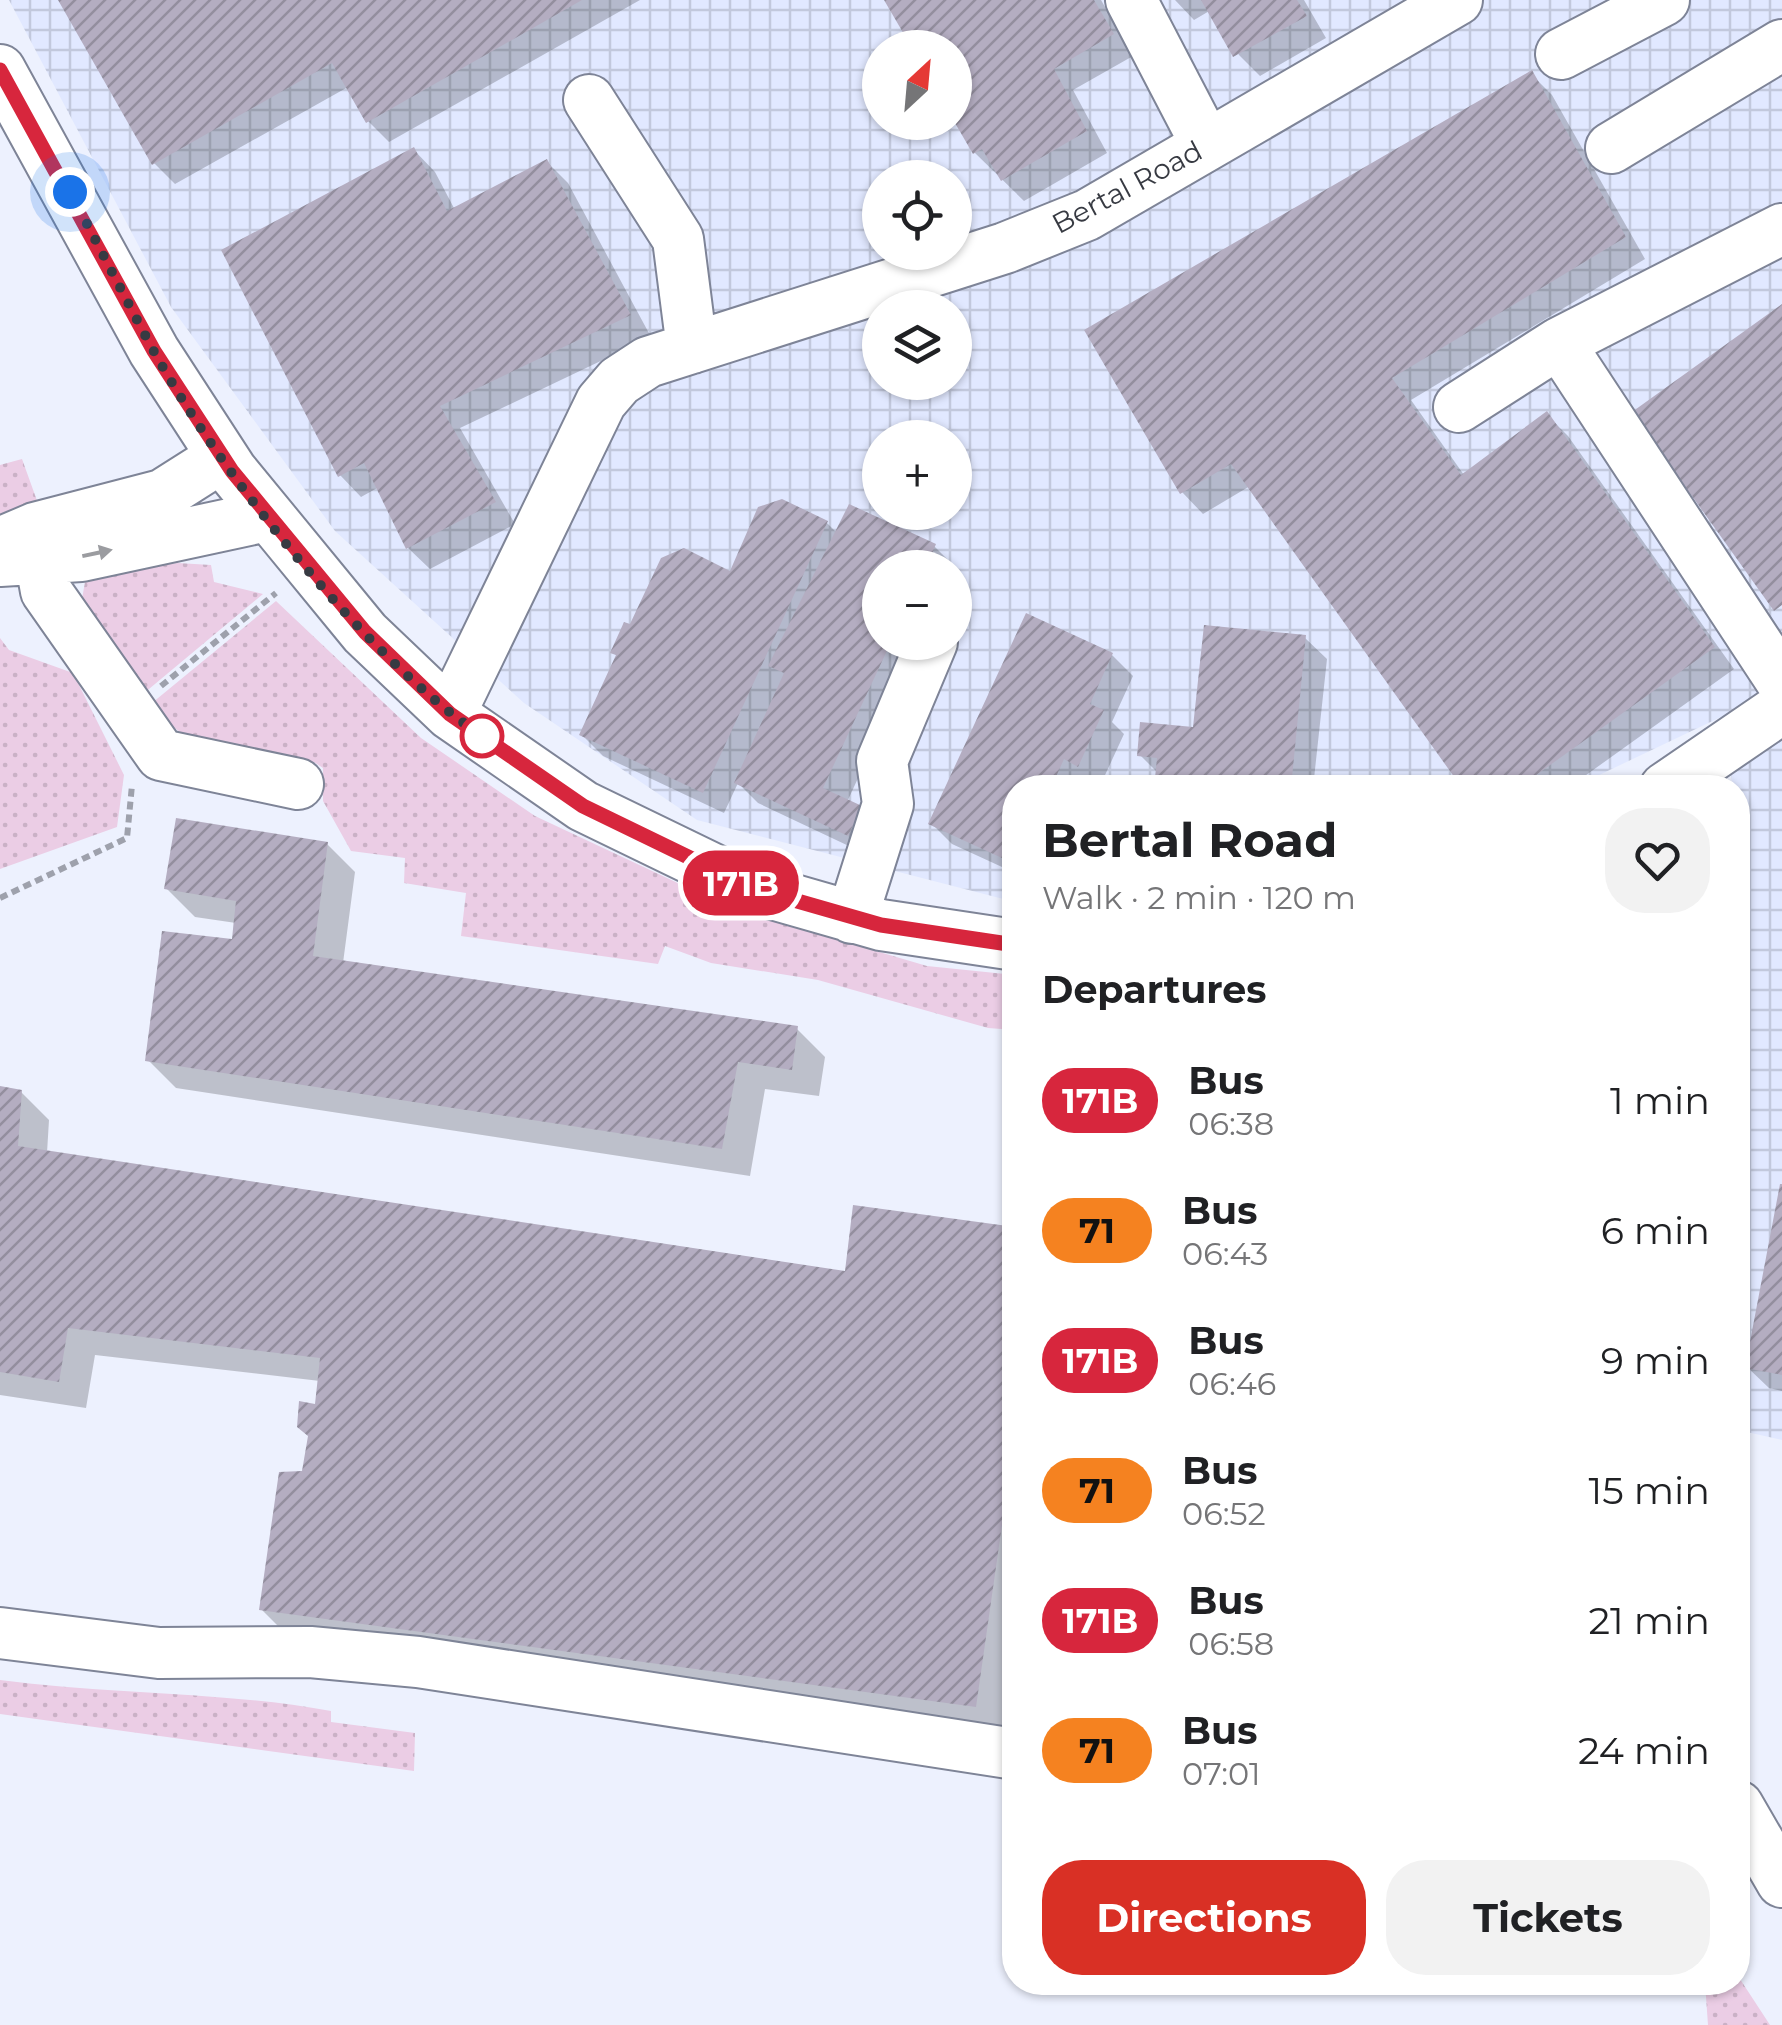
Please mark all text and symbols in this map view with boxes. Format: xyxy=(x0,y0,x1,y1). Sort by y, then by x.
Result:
north arrow xyxy=(862,30,972,140)
map controls xyxy=(862,30,972,660)
street label: Bertal Road xyxy=(1046,133,1208,241)
button: locate xyxy=(862,160,972,270)
your location xyxy=(45,167,95,217)
button: layers xyxy=(862,290,972,400)
button: + xyxy=(862,420,972,530)
one-way arrow xyxy=(82,544,113,560)
button: − xyxy=(862,550,972,660)
unlabelled marker xyxy=(461,715,503,757)
button: heart xyxy=(1605,808,1710,913)
text: Bertal Road xyxy=(1042,811,1337,869)
line badge: 171B xyxy=(671,850,811,916)
text: 171B xyxy=(703,862,779,905)
text: Walk · 2 min · 120 m xyxy=(1042,878,1356,917)
text: Departures xyxy=(1042,966,1266,1013)
text: Bus xyxy=(1188,1057,1264,1104)
text: 1 min xyxy=(1610,1077,1710,1124)
text: 171B xyxy=(1062,1079,1138,1122)
text: 06:38 xyxy=(1188,1104,1274,1143)
text: Bus xyxy=(1182,1187,1257,1234)
text: 6 min xyxy=(1601,1207,1710,1254)
text: 71 xyxy=(1079,1209,1115,1252)
text: 06:43 xyxy=(1182,1234,1268,1273)
text: Bus xyxy=(1188,1317,1264,1364)
text: 9 min xyxy=(1601,1337,1710,1384)
text: 171B xyxy=(1062,1339,1138,1382)
text: 06:46 xyxy=(1188,1364,1276,1403)
text: Bus xyxy=(1182,1447,1257,1494)
text: 15 min xyxy=(1589,1467,1710,1514)
text: 71 xyxy=(1079,1469,1115,1512)
text: 06:52 xyxy=(1182,1494,1266,1533)
text: Bus xyxy=(1188,1577,1264,1624)
text: 21 min xyxy=(1589,1597,1710,1644)
text: 171B xyxy=(1062,1599,1138,1642)
text: 06:58 xyxy=(1188,1624,1274,1663)
text: Bus xyxy=(1182,1707,1257,1754)
text: 24 min xyxy=(1578,1727,1710,1774)
text: 71 xyxy=(1079,1729,1115,1772)
text: 07:01 xyxy=(1182,1754,1261,1793)
button: Directions xyxy=(1042,1860,1366,1975)
button: Tickets xyxy=(1386,1860,1710,1975)

